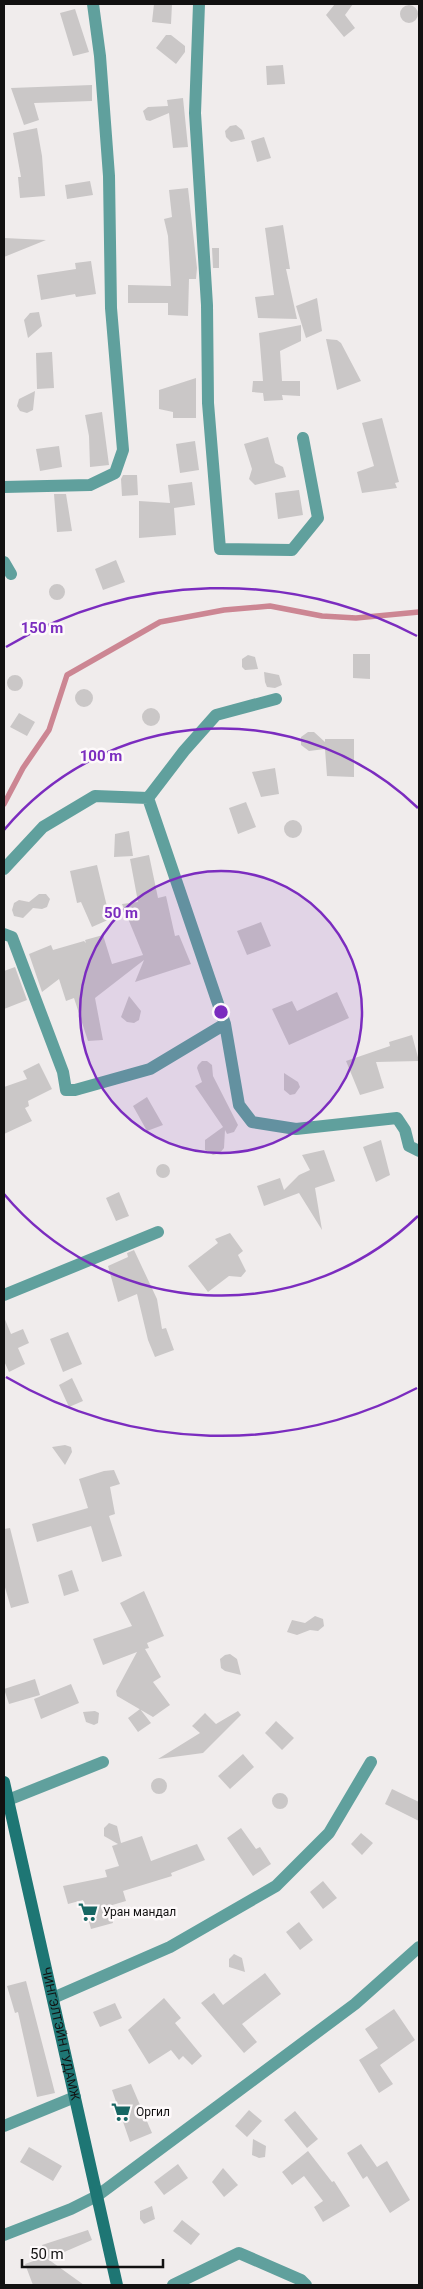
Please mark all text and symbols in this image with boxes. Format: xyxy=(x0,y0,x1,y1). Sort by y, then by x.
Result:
text: 150 m xyxy=(21,619,63,637)
text: 100 m xyxy=(80,747,122,765)
text: 50 m xyxy=(104,904,138,922)
centre of rings xyxy=(212,1003,230,1021)
supermarket icon: Уран мандал xyxy=(77,1901,99,1923)
place label: Уран мандал xyxy=(103,1905,176,1919)
street label: ЧИНГЭЛТЭЙН ГУДАМЖ xyxy=(39,1966,82,2102)
supermarket icon: Оргил xyxy=(110,2101,132,2123)
place label: Оргил xyxy=(136,2105,170,2119)
scale bar xyxy=(22,2236,164,2268)
text: 50 m xyxy=(30,2245,64,2263)

